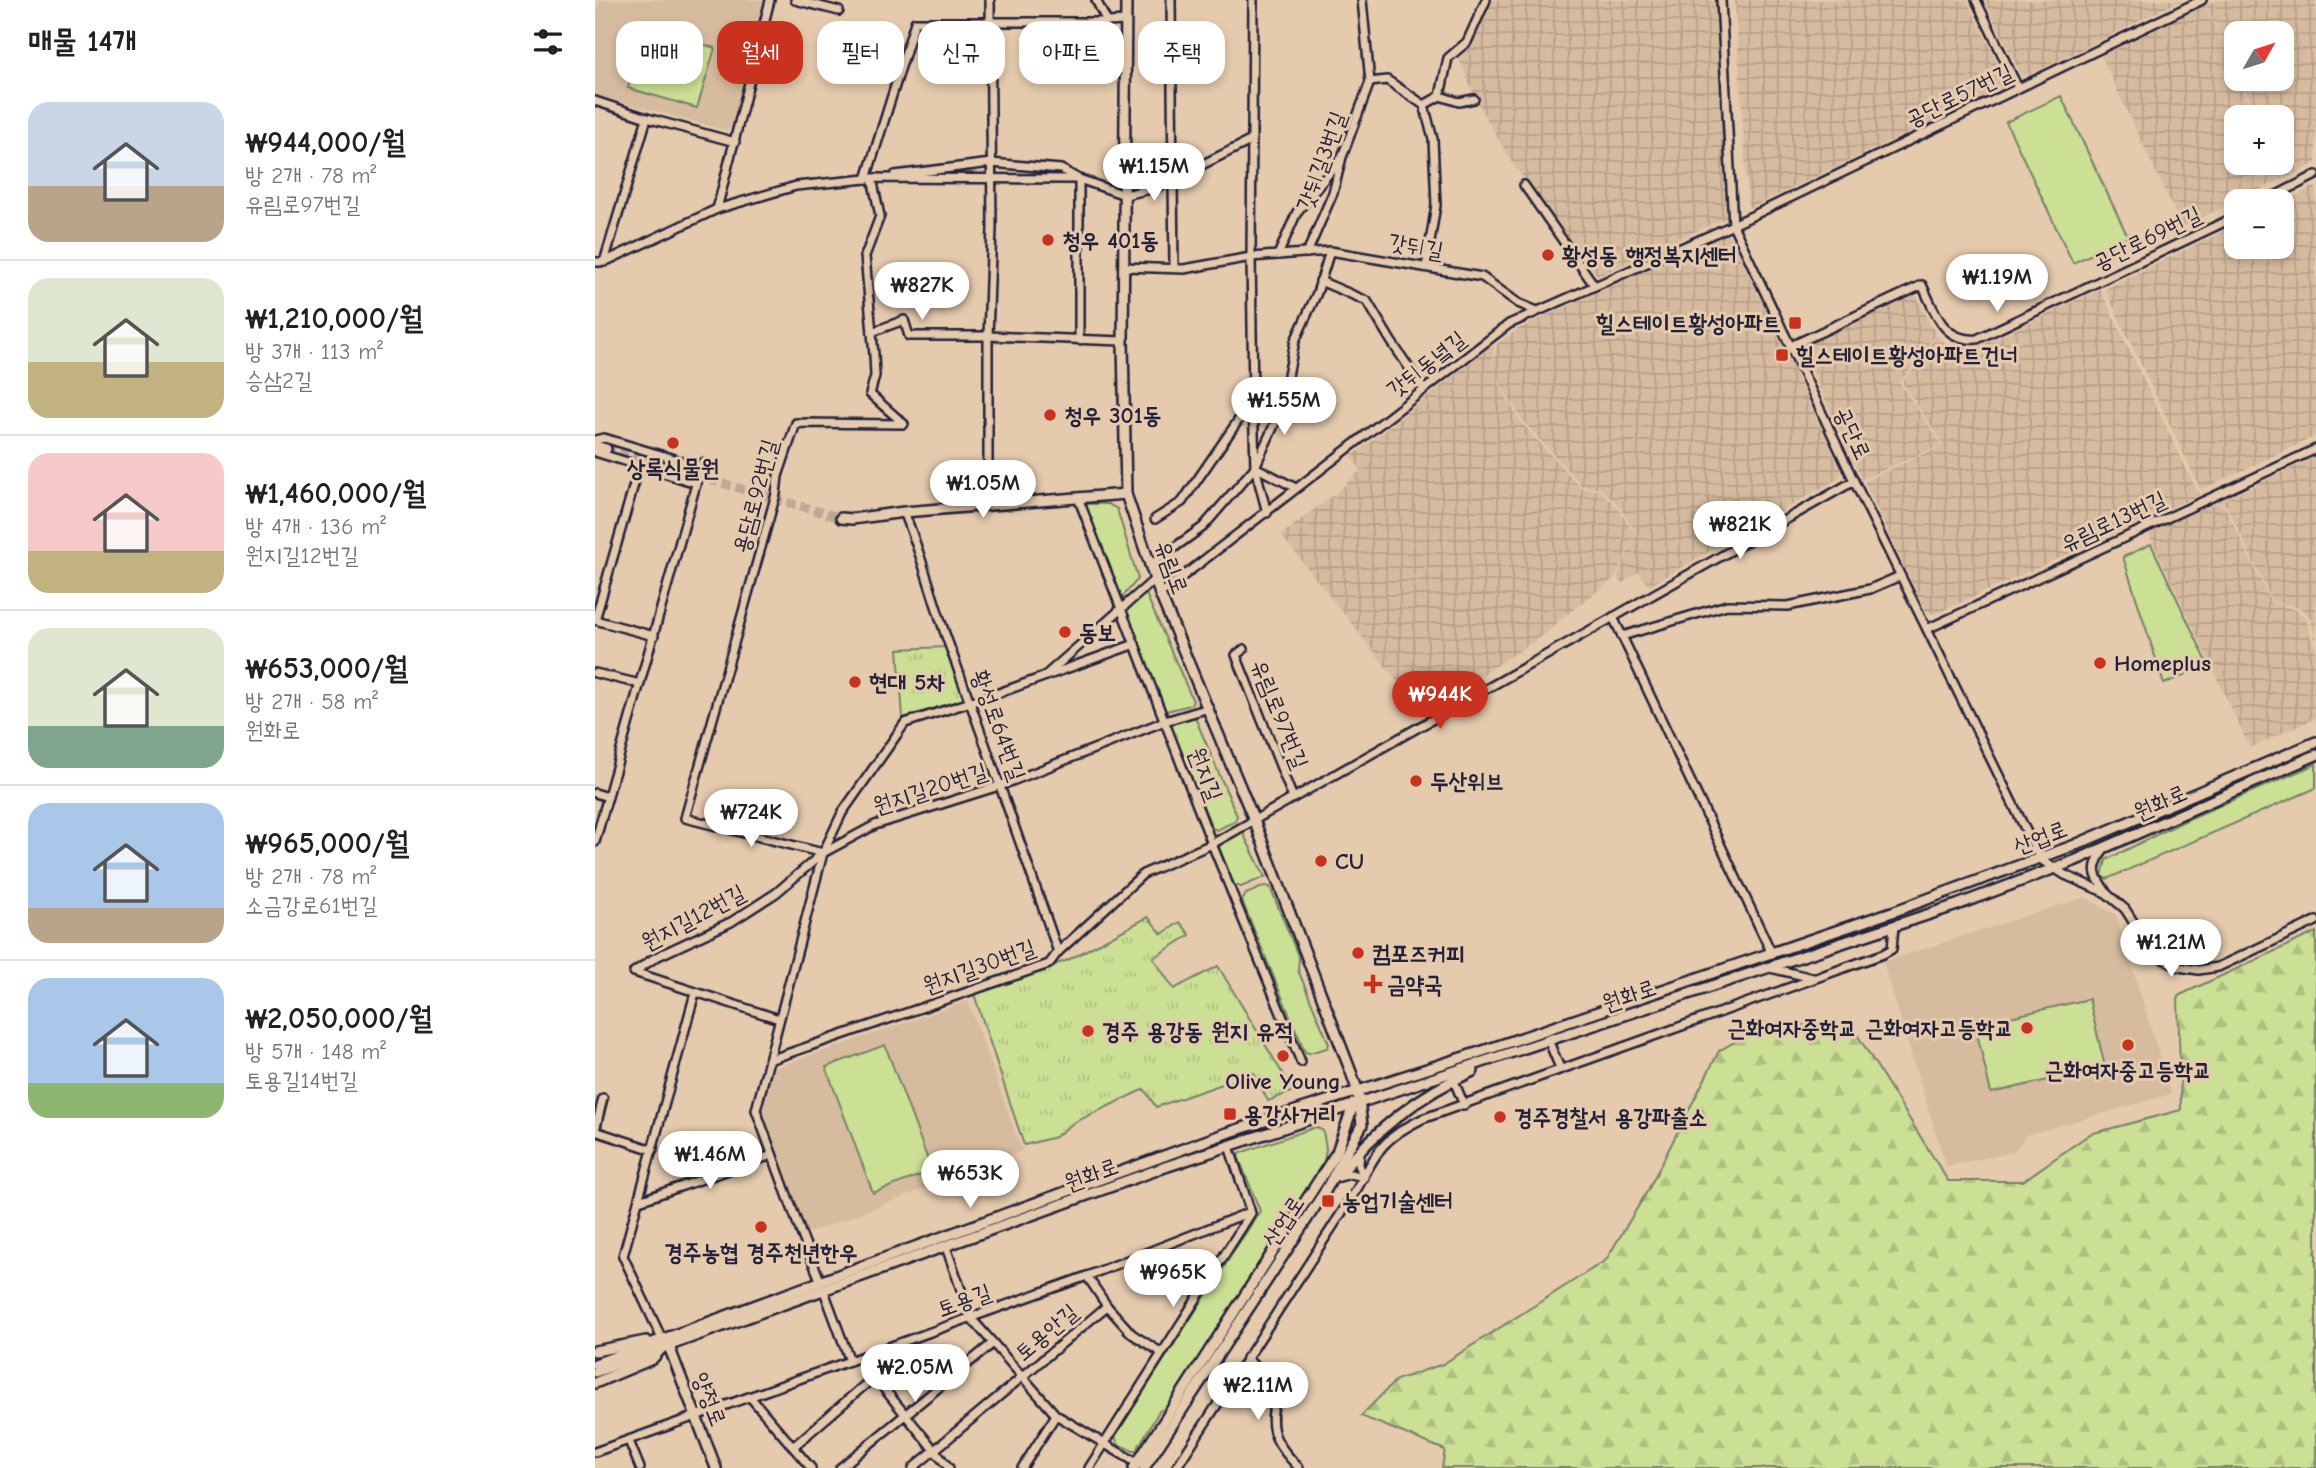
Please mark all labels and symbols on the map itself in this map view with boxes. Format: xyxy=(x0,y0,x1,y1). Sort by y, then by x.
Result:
north arrow xyxy=(2224,21,2294,91)
street label: 공단로57번길 xyxy=(1901,58,2017,133)
street label: 갓뒤길3번길 xyxy=(1291,108,1352,215)
pin: ₩1.15M xyxy=(1097,144,1211,203)
street label: 공단로69번길 xyxy=(2089,201,2206,276)
place label: 청우 401동 xyxy=(1062,227,1159,254)
street label: 갓뒤길 xyxy=(1386,228,1446,265)
marker: 청우 401동 xyxy=(1040,232,1056,248)
place label: 황성동 행정복지센터 xyxy=(1562,242,1737,269)
marker: 황성동 행정복지센터 xyxy=(1540,247,1556,263)
pin: ₩1.19M xyxy=(1940,254,2054,314)
pin: ₩827K xyxy=(873,262,971,322)
place label: 힐스테이트황성아파트 xyxy=(1596,310,1781,337)
marker: 힐스테이트황성아파트 xyxy=(1787,315,1803,331)
street label: 갓뒤동녘길 xyxy=(1382,325,1471,404)
place label: 힐스테이트황성아파트건너 xyxy=(1796,342,2018,369)
marker: 힐스테이트황성아파트건너 xyxy=(1774,347,1790,363)
pin: ₩1.55M xyxy=(1227,378,1341,437)
place label: 청우 301동 xyxy=(1064,402,1161,429)
street label: 공단로 xyxy=(1829,402,1877,464)
marker: 청우 301동 xyxy=(1042,407,1058,423)
marker: 상록식물원 xyxy=(665,435,681,451)
street label: 용담로92번길 xyxy=(727,436,784,556)
place label: 상록식물원 xyxy=(627,455,719,482)
pin: ₩1.05M xyxy=(926,461,1040,520)
street label: 유림로13번길 xyxy=(2056,485,2170,558)
pin: ₩821K xyxy=(1691,502,1789,561)
street label: 유림로 xyxy=(1149,536,1194,598)
place label: 동보 xyxy=(1079,619,1116,646)
marker: 동보 xyxy=(1057,624,1073,640)
place label: Homeplus xyxy=(2114,650,2211,677)
marker: Homeplus xyxy=(2092,655,2108,671)
street label: 유림로97번길 xyxy=(1245,656,1314,773)
street label: 황성로64번길 xyxy=(966,666,1031,784)
place label: 현대 5차 xyxy=(869,669,945,696)
pin: ₩944K xyxy=(1391,672,1489,731)
marker: 현대 5차 xyxy=(847,674,863,690)
street label: 원지길 xyxy=(1183,743,1228,805)
street label: 원지길20번길 xyxy=(870,757,991,820)
place label: 두산위브 xyxy=(1430,768,1504,795)
marker: 두산위브 xyxy=(1408,773,1424,789)
street label: 원화로 xyxy=(2129,779,2191,826)
pin: ₩724K xyxy=(702,790,800,849)
street label: 산업로 xyxy=(2009,815,2071,860)
place label: CU xyxy=(1335,848,1364,875)
marker: CU xyxy=(1313,853,1329,869)
street label: 원지길12번길 xyxy=(637,879,750,956)
pin: ₩1.21M xyxy=(2114,920,2228,979)
street label: 원지길30번길 xyxy=(919,934,1039,999)
place label: 컴포즈커피 xyxy=(1372,940,1465,967)
marker: 컴포즈커피 xyxy=(1350,945,1366,961)
place label: 금약국 xyxy=(1387,971,1443,998)
street label: 원화로 xyxy=(1599,974,1660,1017)
marker: 금약국 xyxy=(1365,976,1381,992)
place label: 근화여자중학교 근화여자고등학교 xyxy=(1727,1015,2013,1042)
place label: 경주 용강동 원지 유적 xyxy=(1102,1018,1293,1045)
marker: 근화여자중학교 근화여자고등학교 xyxy=(2019,1020,2035,1036)
marker: 경주 용강동 원지 유적 xyxy=(1080,1023,1096,1039)
marker: 근화여자중고등학교 xyxy=(2120,1037,2136,1053)
marker: Olive Young xyxy=(1275,1048,1291,1064)
place label: 근화여자중고등학교 xyxy=(2045,1057,2211,1084)
place label: Olive Young xyxy=(1225,1068,1341,1095)
place label: 용강사거리 xyxy=(1244,1101,1337,1128)
place label: 경주경찰서 용강파출소 xyxy=(1514,1104,1707,1131)
marker: 용강사거리 xyxy=(1222,1106,1238,1122)
marker: 경주경찰서 용강파출소 xyxy=(1492,1109,1508,1125)
pin: ₩1.46M xyxy=(653,1132,767,1191)
pin: ₩653K xyxy=(921,1150,1019,1210)
street label: 원화로 xyxy=(1060,1152,1122,1197)
place label: 농업기술센터 xyxy=(1342,1188,1453,1215)
street label: 산업로 xyxy=(1257,1191,1310,1252)
marker: 농업기술센터 xyxy=(1320,1193,1336,1209)
marker: 경주농협 경주천년한우 xyxy=(753,1219,769,1235)
place label: 경주농협 경주천년한우 xyxy=(664,1239,858,1266)
pin: ₩965K xyxy=(1124,1250,1222,1309)
street label: 토용길 xyxy=(933,1278,995,1323)
street label: 토용안길 xyxy=(1009,1298,1083,1367)
pin: ₩2.05M xyxy=(858,1344,972,1404)
pin: ₩2.11M xyxy=(1201,1362,1315,1422)
street label: 양정로 xyxy=(687,1368,732,1430)

